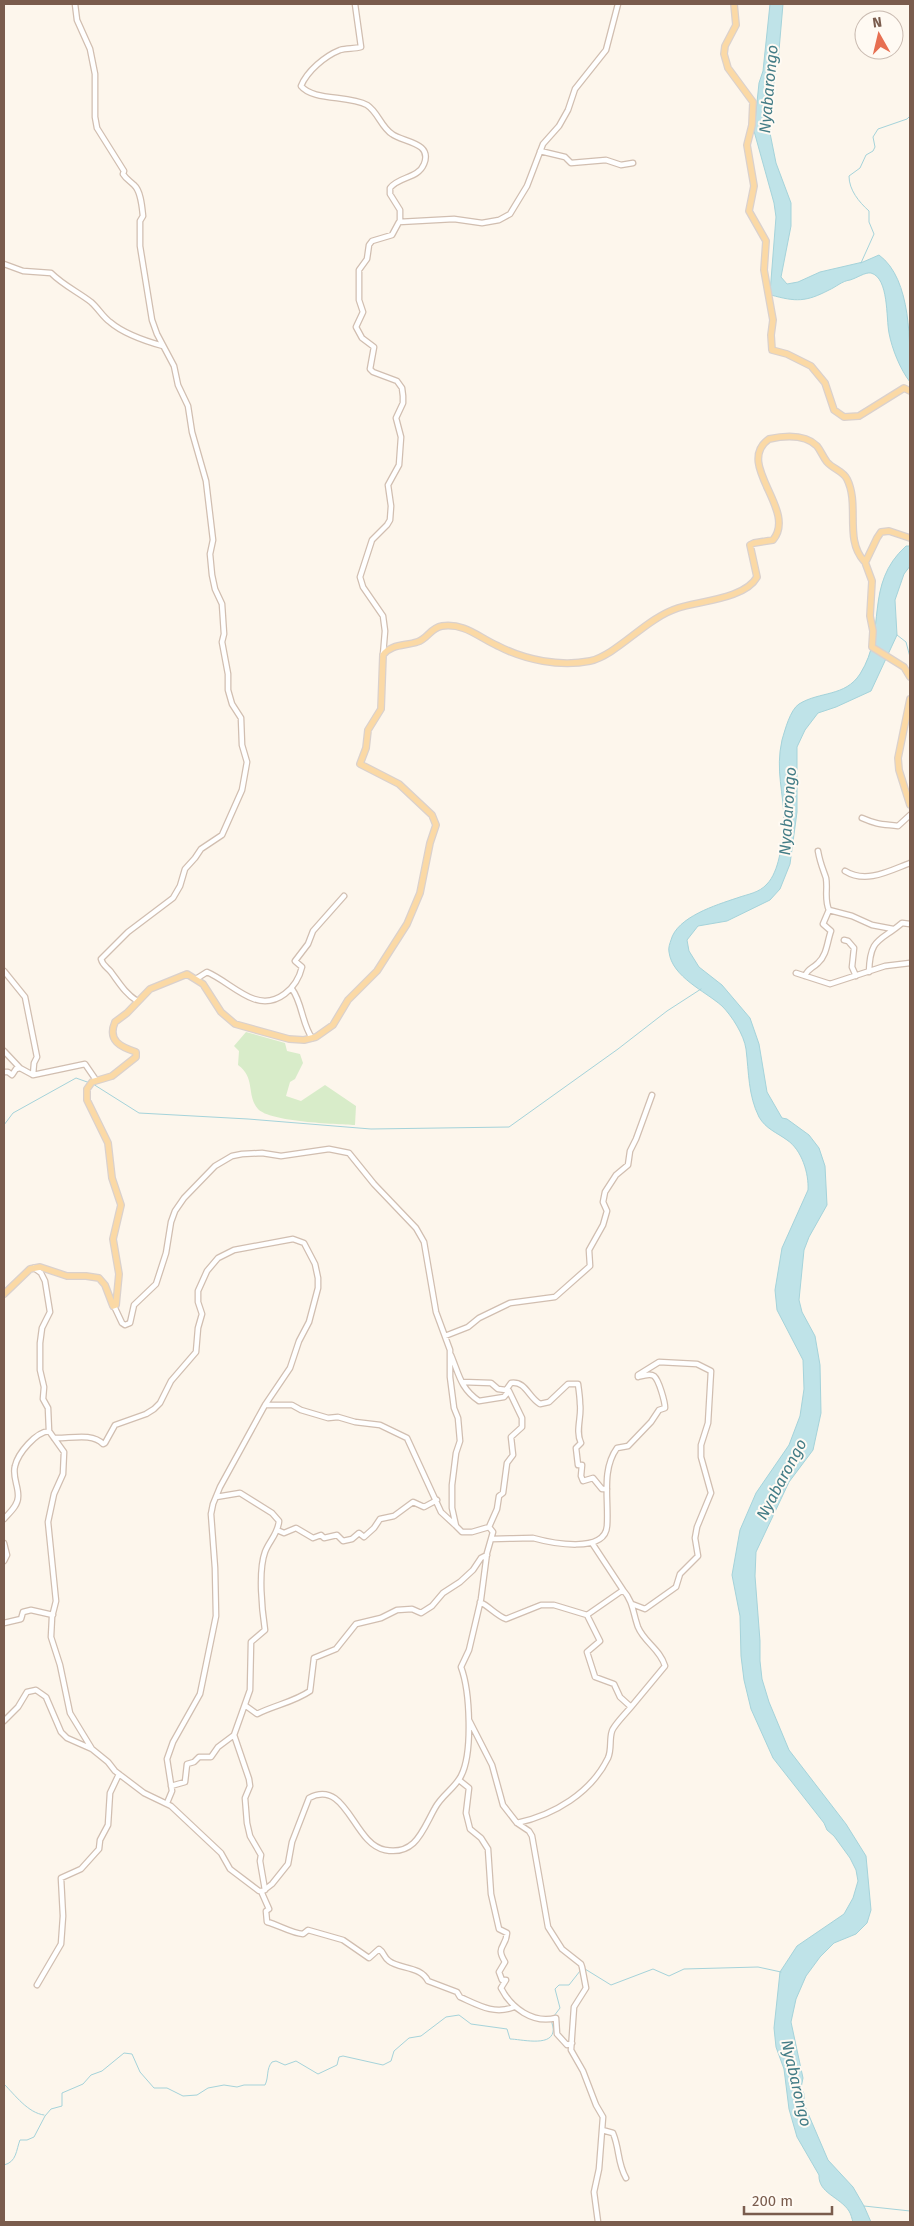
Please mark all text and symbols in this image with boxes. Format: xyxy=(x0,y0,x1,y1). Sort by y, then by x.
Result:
north arrow xyxy=(854,10,904,60)
text: N xyxy=(871,14,883,32)
water label: Nyabarongo xyxy=(755,44,782,134)
water label: Nyabarongo xyxy=(775,766,800,856)
water label: Nyabarongo xyxy=(752,1436,811,1523)
water label: Nyabarongo xyxy=(777,2038,816,2128)
scale bar xyxy=(744,2184,832,2216)
text: 200 m xyxy=(752,2192,793,2210)

